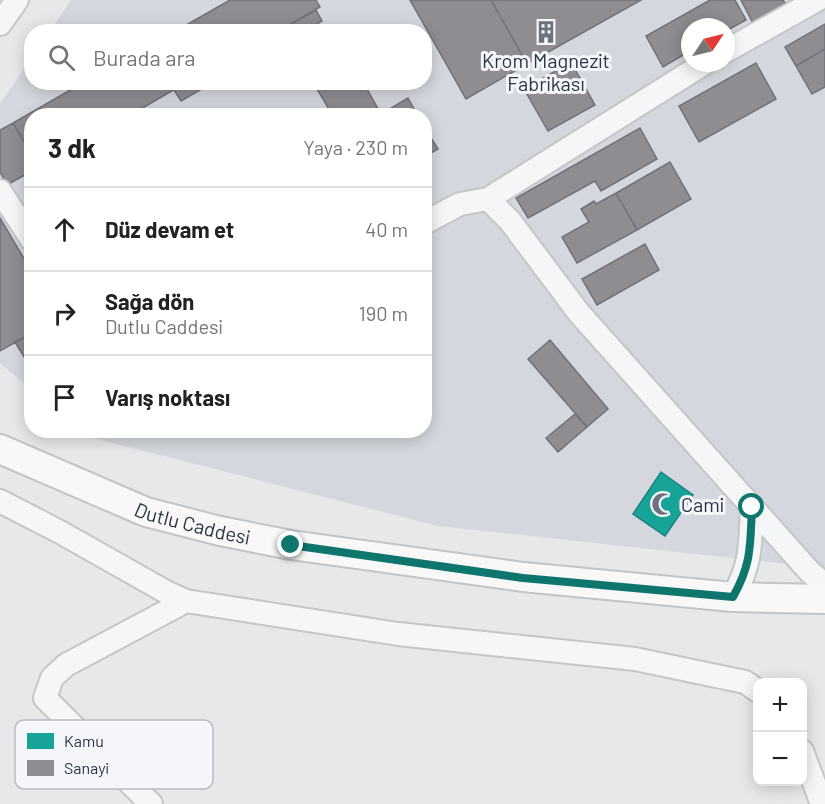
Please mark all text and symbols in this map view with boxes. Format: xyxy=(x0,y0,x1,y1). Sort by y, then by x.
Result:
north arrow xyxy=(681,18,735,72)
building icon: Krom Magnezit Fabrikası xyxy=(533,19,559,45)
search box xyxy=(24,24,432,90)
icon: search xyxy=(45,41,78,74)
text: Burada ara xyxy=(93,44,196,70)
place label: Krom Magnezit Fabrikası xyxy=(482,48,610,95)
text: 3 dk xyxy=(48,132,96,163)
text: Yaya · 230 m xyxy=(303,135,408,159)
icon: ahead xyxy=(48,213,81,246)
text: Düz devam et xyxy=(105,216,234,242)
text: 40 m xyxy=(365,217,408,241)
text: Sağa dön xyxy=(105,288,194,314)
icon: right xyxy=(48,297,81,330)
text: 190 m xyxy=(359,301,408,325)
text: Dutlu Caddesi xyxy=(105,314,223,338)
icon: arrive xyxy=(48,381,81,414)
text: Varış noktası xyxy=(105,384,230,410)
mosque icon: Cami xyxy=(650,491,676,517)
place label: Cami xyxy=(681,492,724,516)
route start xyxy=(738,493,764,519)
street label: Dutlu Caddesi xyxy=(131,497,252,549)
route end xyxy=(277,531,303,557)
map controls xyxy=(753,678,807,786)
button: + xyxy=(753,678,807,732)
legend xyxy=(15,720,213,789)
text: Kamu xyxy=(64,731,104,750)
button: − xyxy=(753,732,807,786)
text: Sanayi xyxy=(64,758,109,777)

